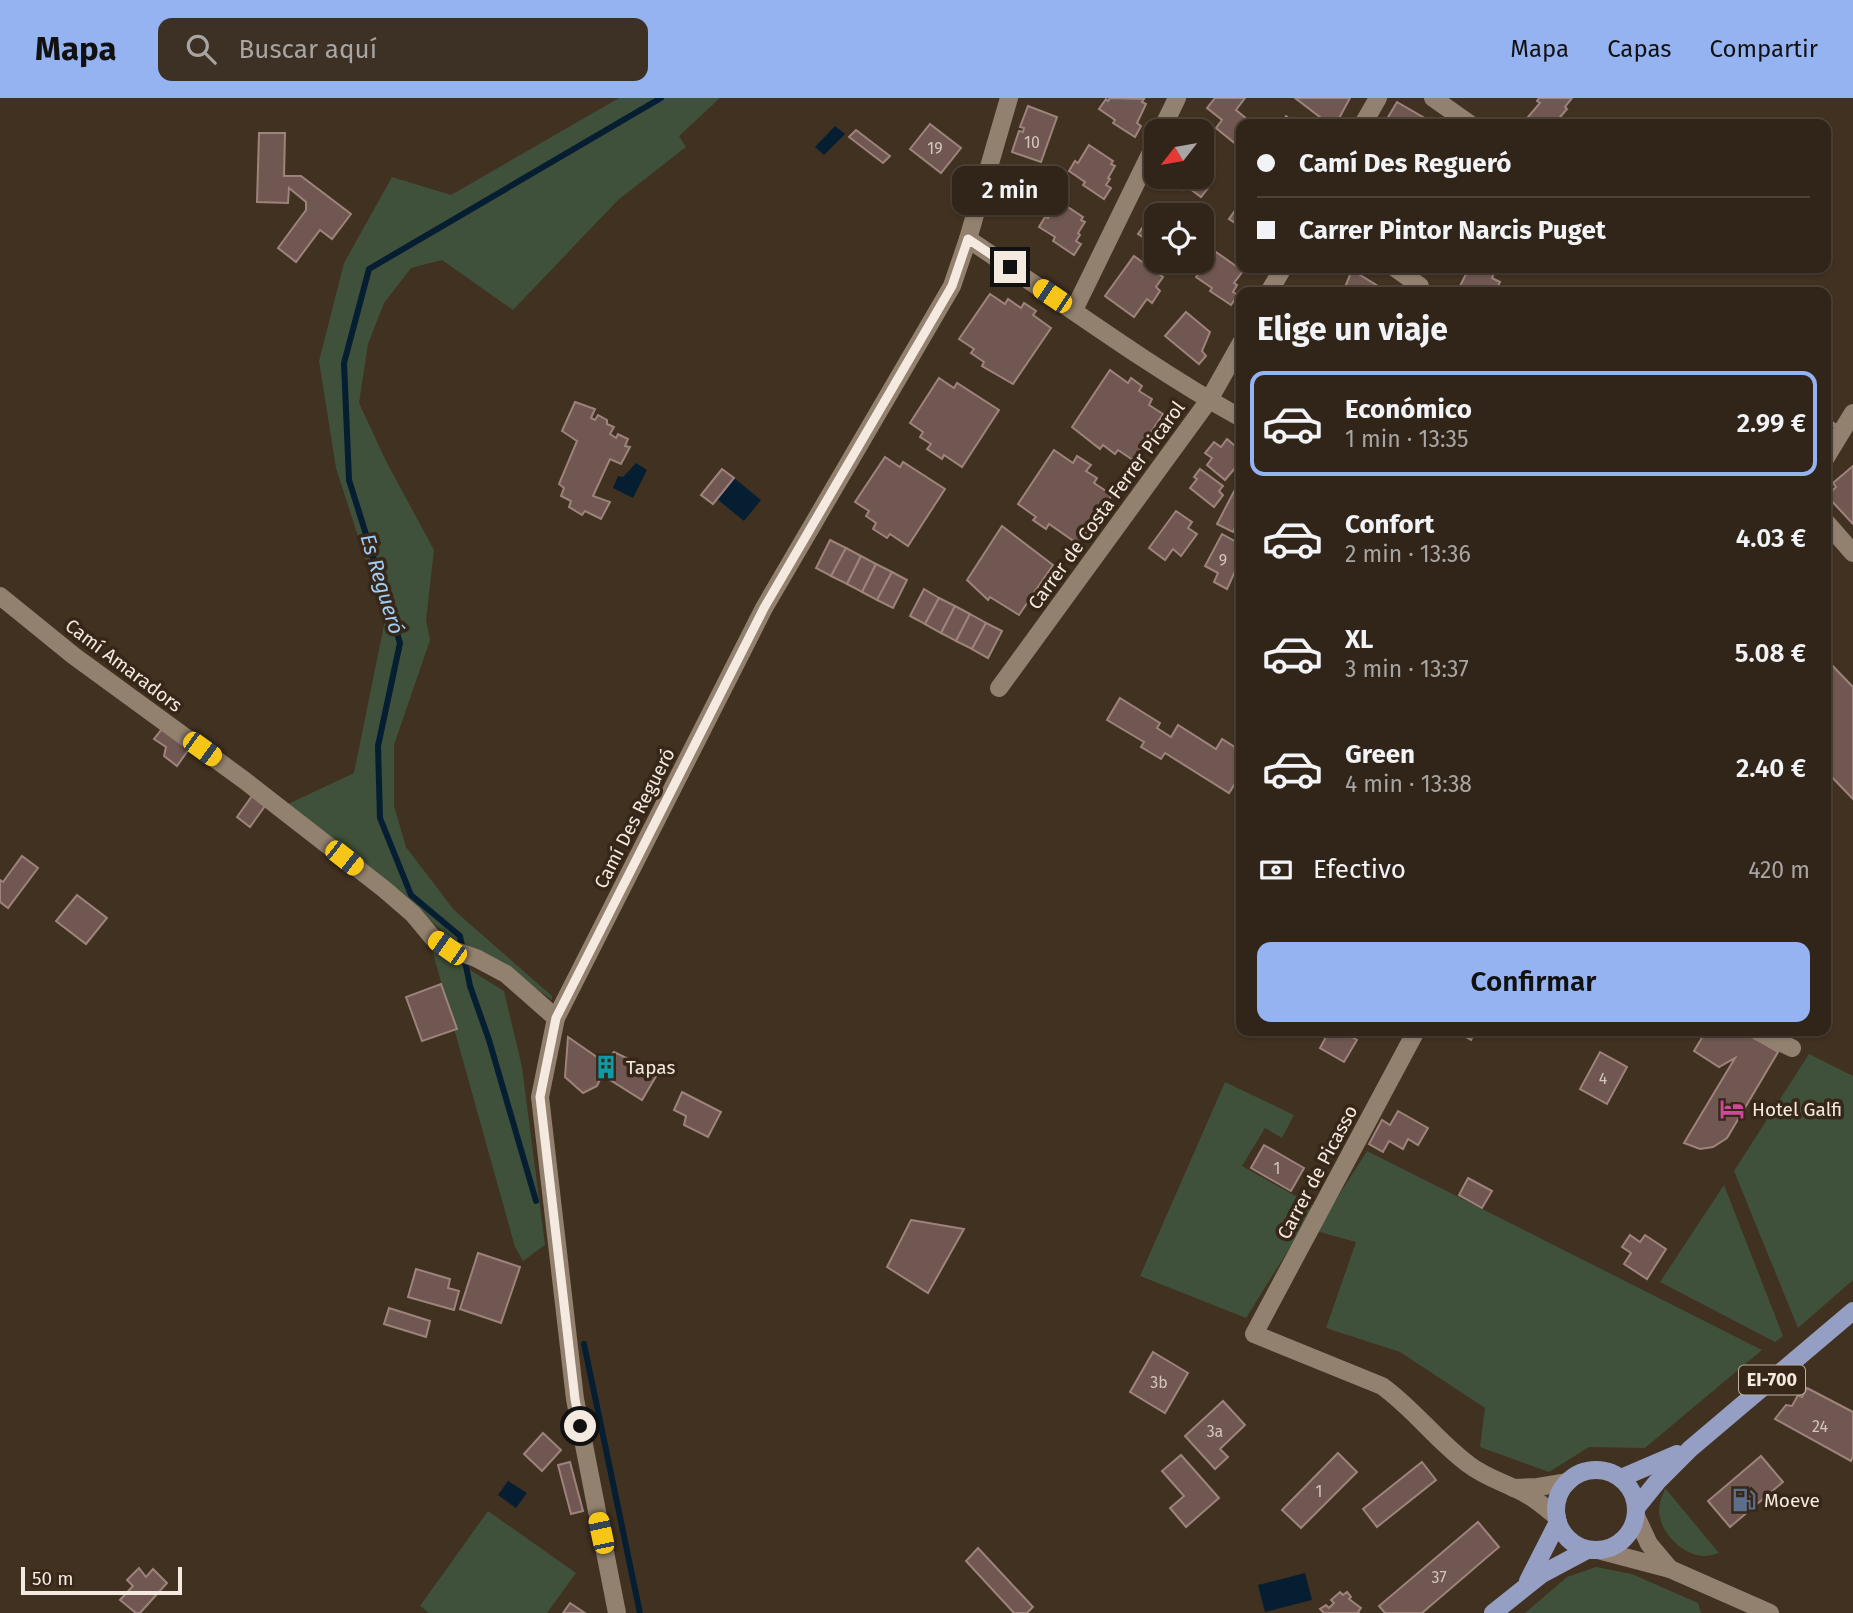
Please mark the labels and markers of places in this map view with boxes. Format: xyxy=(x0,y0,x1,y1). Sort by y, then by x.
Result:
building icon: Tapas xyxy=(592,1053,620,1081)
place label: Tapas xyxy=(626,1056,675,1079)
hotel icon: Hotel Galfi xyxy=(1718,1095,1746,1123)
place label: Hotel Galfi xyxy=(1752,1098,1842,1121)
fuel station icon: Moeve xyxy=(1730,1486,1758,1514)
place label: Moeve xyxy=(1764,1489,1820,1512)

